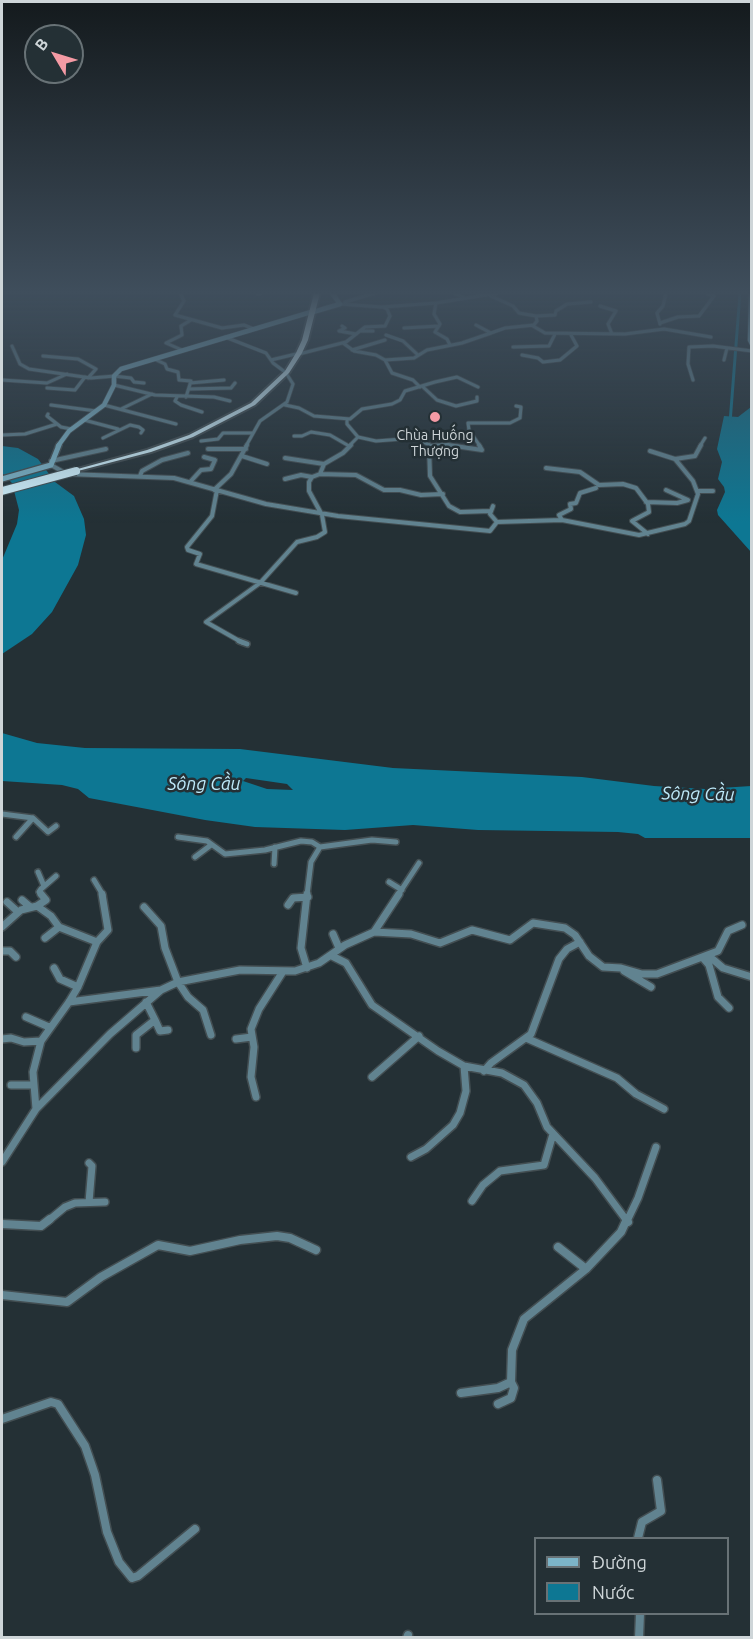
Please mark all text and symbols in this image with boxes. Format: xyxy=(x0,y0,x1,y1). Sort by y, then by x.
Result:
north arrow xyxy=(24,24,84,84)
text: B xyxy=(31,34,52,54)
marker: Chùa Huống Thượng xyxy=(428,410,442,424)
place label: Chùa Huống Thượng xyxy=(397,427,473,460)
water label: Sông Cầu xyxy=(168,773,240,795)
water label: Sông Cầu xyxy=(661,783,735,805)
legend xyxy=(534,1537,729,1615)
text: Đường xyxy=(592,1552,647,1572)
text: Nước xyxy=(592,1582,634,1602)

